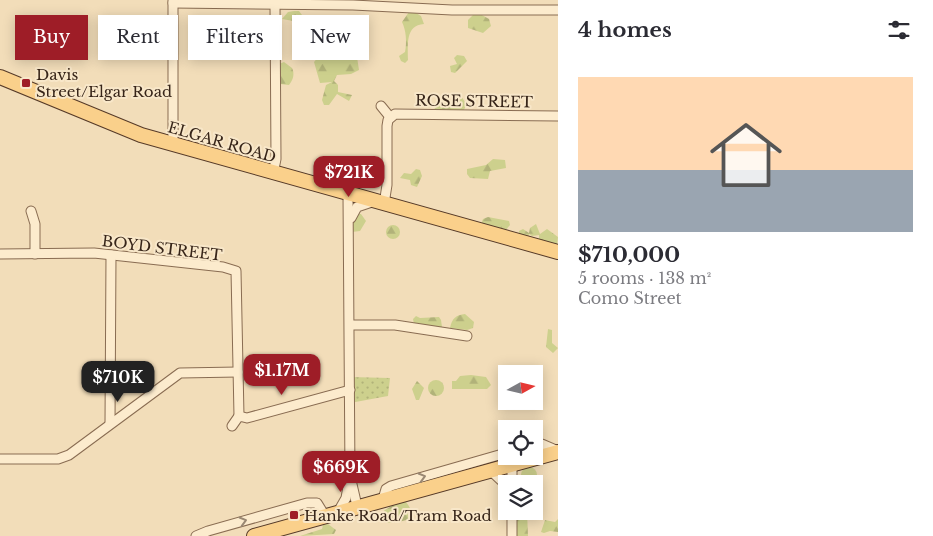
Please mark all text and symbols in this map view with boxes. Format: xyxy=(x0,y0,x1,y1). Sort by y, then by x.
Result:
chip: Buy xyxy=(15,15,88,60)
chip: Rent xyxy=(98,15,178,60)
chip: Filters xyxy=(188,15,282,60)
chip: New xyxy=(292,15,369,60)
icon: filters xyxy=(885,16,913,44)
text: 4 homes xyxy=(578,17,672,43)
place label: Davis Street/Elgar Road xyxy=(36,65,172,101)
marker: Davis Street/Elgar Road xyxy=(20,77,32,89)
street label: ROSE STREET xyxy=(415,90,533,112)
icon: home xyxy=(701,110,791,200)
street label: ELGAR ROAD xyxy=(166,117,278,167)
pin: $721K xyxy=(314,156,384,198)
text: $721K xyxy=(324,162,374,182)
street label: BOYD STREET xyxy=(101,231,223,265)
text: $710,000 xyxy=(578,242,680,268)
text: 5 rooms · 138 m² xyxy=(578,268,711,288)
text: Como Street xyxy=(578,288,682,308)
pin: $1.17M xyxy=(241,354,323,396)
pin: $710K xyxy=(83,360,153,403)
text: $1.17M xyxy=(254,360,310,380)
north arrow xyxy=(498,365,542,410)
map controls xyxy=(498,365,543,520)
text: $710K xyxy=(92,367,144,387)
button: locate xyxy=(498,420,543,465)
pin: $669K xyxy=(306,450,376,493)
text: $669K xyxy=(313,457,369,477)
one-way arrow xyxy=(418,473,426,483)
button: layers xyxy=(498,475,543,520)
place label: Hanke Road/Tram Road xyxy=(304,506,492,525)
marker: Hanke Road/Tram Road xyxy=(288,509,300,521)
one-way arrow xyxy=(238,516,247,527)

